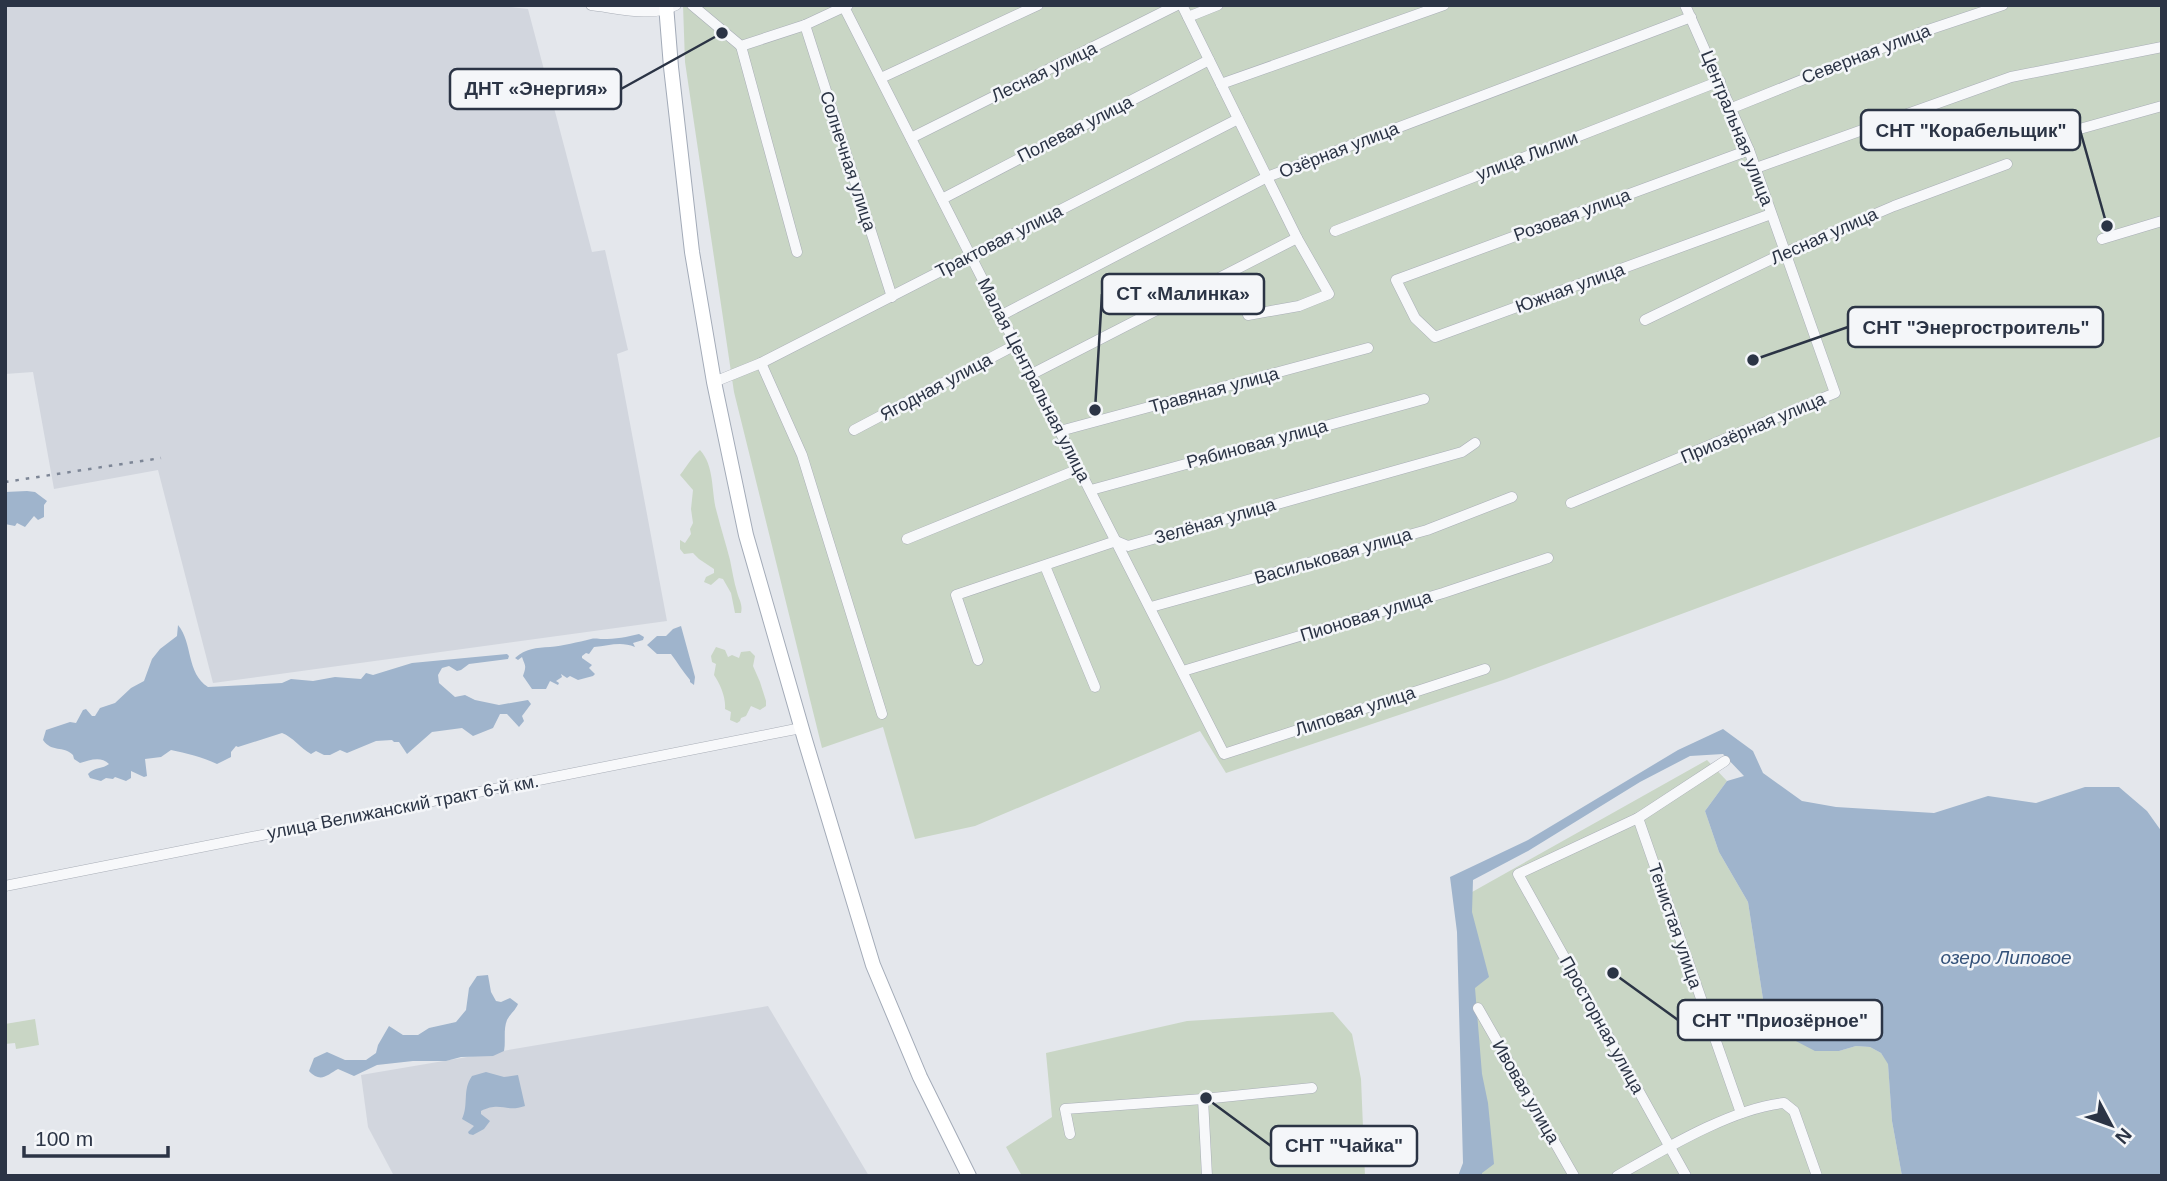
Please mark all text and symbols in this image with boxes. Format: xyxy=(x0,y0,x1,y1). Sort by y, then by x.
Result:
street label: Северная улица xyxy=(1799,20,1934,88)
street label: Лесная улица xyxy=(988,37,1101,106)
street label: Центральная улица xyxy=(1697,47,1778,209)
callout: ДНТ «Энергия» xyxy=(450,69,621,109)
text: ДНТ «Энергия» xyxy=(464,78,608,99)
street label: Солнечная улица xyxy=(816,88,880,234)
street label: Полевая улица xyxy=(1014,91,1137,167)
callout: СНТ "Корабельщик" xyxy=(1861,110,2080,150)
street label: Озёрная улица xyxy=(1276,118,1403,182)
text: СНТ "Корабельщик" xyxy=(1876,120,2067,141)
street label: улица Лилии xyxy=(1473,127,1581,185)
street label: Розовая улица xyxy=(1511,184,1634,245)
street label: Трактовая улица xyxy=(932,200,1067,282)
street label: Лесная улица xyxy=(1767,203,1881,269)
street label: Южная улица xyxy=(1513,259,1628,317)
callout: CТ «Малинка» xyxy=(1102,274,1264,314)
street label: Малая Центральная улица xyxy=(974,275,1095,486)
text: CТ «Малинка» xyxy=(1116,283,1250,304)
callout: СНТ "Энергостроитель" xyxy=(1848,307,2103,347)
text: СНТ "Энергостроитель" xyxy=(1863,317,2089,338)
street label: Ягодная улица xyxy=(877,349,996,425)
street label: Травяная улица xyxy=(1147,363,1282,417)
street label: Приозёрная улица xyxy=(1678,388,1829,468)
street label: Рябиновая улица xyxy=(1184,415,1331,472)
street label: Зелёная улица xyxy=(1152,494,1279,548)
street label: Васильковая улица xyxy=(1252,524,1415,588)
street label: Пионовая улица xyxy=(1298,586,1435,646)
street label: Липовая улица xyxy=(1292,682,1419,740)
street label: улица Велижанский тракт 6-й км. xyxy=(265,771,541,843)
street label: Тенистая улица xyxy=(1644,861,1706,992)
water label: озеро Липовое xyxy=(1940,947,2072,968)
street label: Просторная улица xyxy=(1556,953,1649,1098)
callout: СНТ "Приозёрное" xyxy=(1678,1000,1882,1040)
text: СНТ "Приозёрное" xyxy=(1692,1010,1868,1031)
street label: Ивовая улица xyxy=(1488,1037,1564,1148)
north arrow xyxy=(2076,1090,2146,1160)
scale bar xyxy=(24,1114,168,1158)
text: N xyxy=(2111,1124,2136,1148)
callout: СНТ "Чайка" xyxy=(1271,1126,1417,1166)
text: 100 m xyxy=(35,1127,93,1150)
text: СНТ "Чайка" xyxy=(1285,1135,1403,1156)

